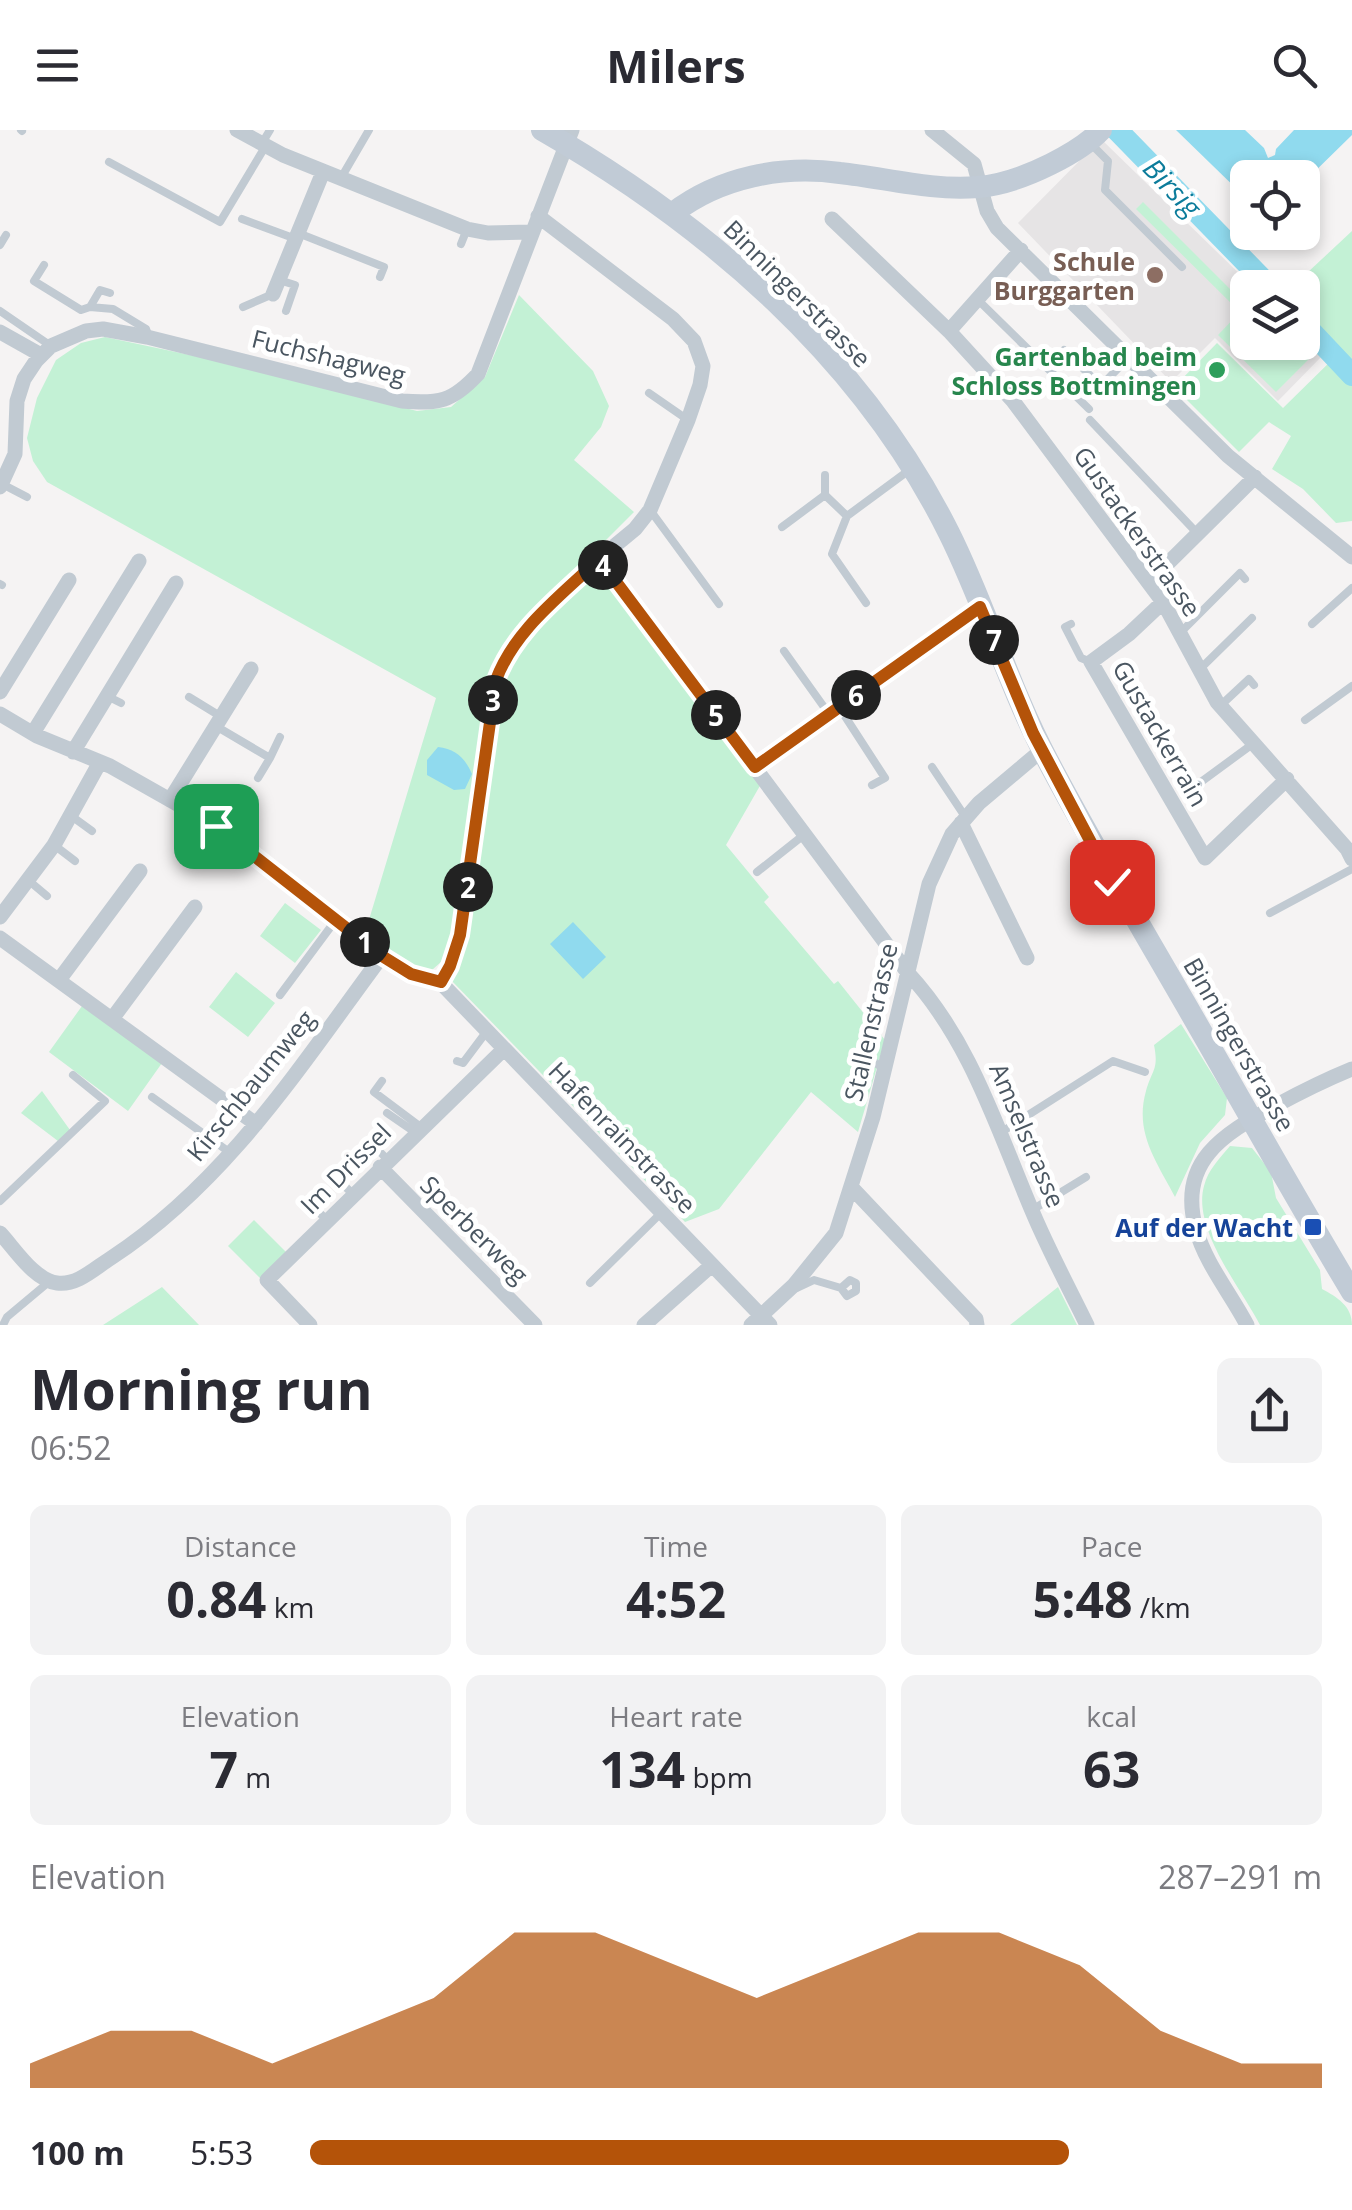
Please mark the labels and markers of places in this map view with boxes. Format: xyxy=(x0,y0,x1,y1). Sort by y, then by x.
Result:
place label: Schule Burggarten xyxy=(994,244,1135,307)
marker: Schule Burggarten xyxy=(1144,264,1166,286)
place label: Gartenbad beim Schloss Bottmingen xyxy=(952,339,1197,402)
marker: Gartenbad beim Schloss Bottmingen xyxy=(1206,359,1228,381)
pin: 4 xyxy=(578,540,628,590)
pin: 7 xyxy=(969,615,1019,665)
pin: 6 xyxy=(831,670,881,720)
pin: 3 xyxy=(468,675,518,725)
pin: 5 xyxy=(691,690,741,740)
pin xyxy=(174,784,259,869)
pin xyxy=(1070,840,1155,925)
pin: 2 xyxy=(443,862,493,912)
pin: 1 xyxy=(340,917,390,967)
place label: Auf der Wacht xyxy=(1115,1210,1293,1244)
marker: Auf der Wacht xyxy=(1302,1216,1324,1238)

